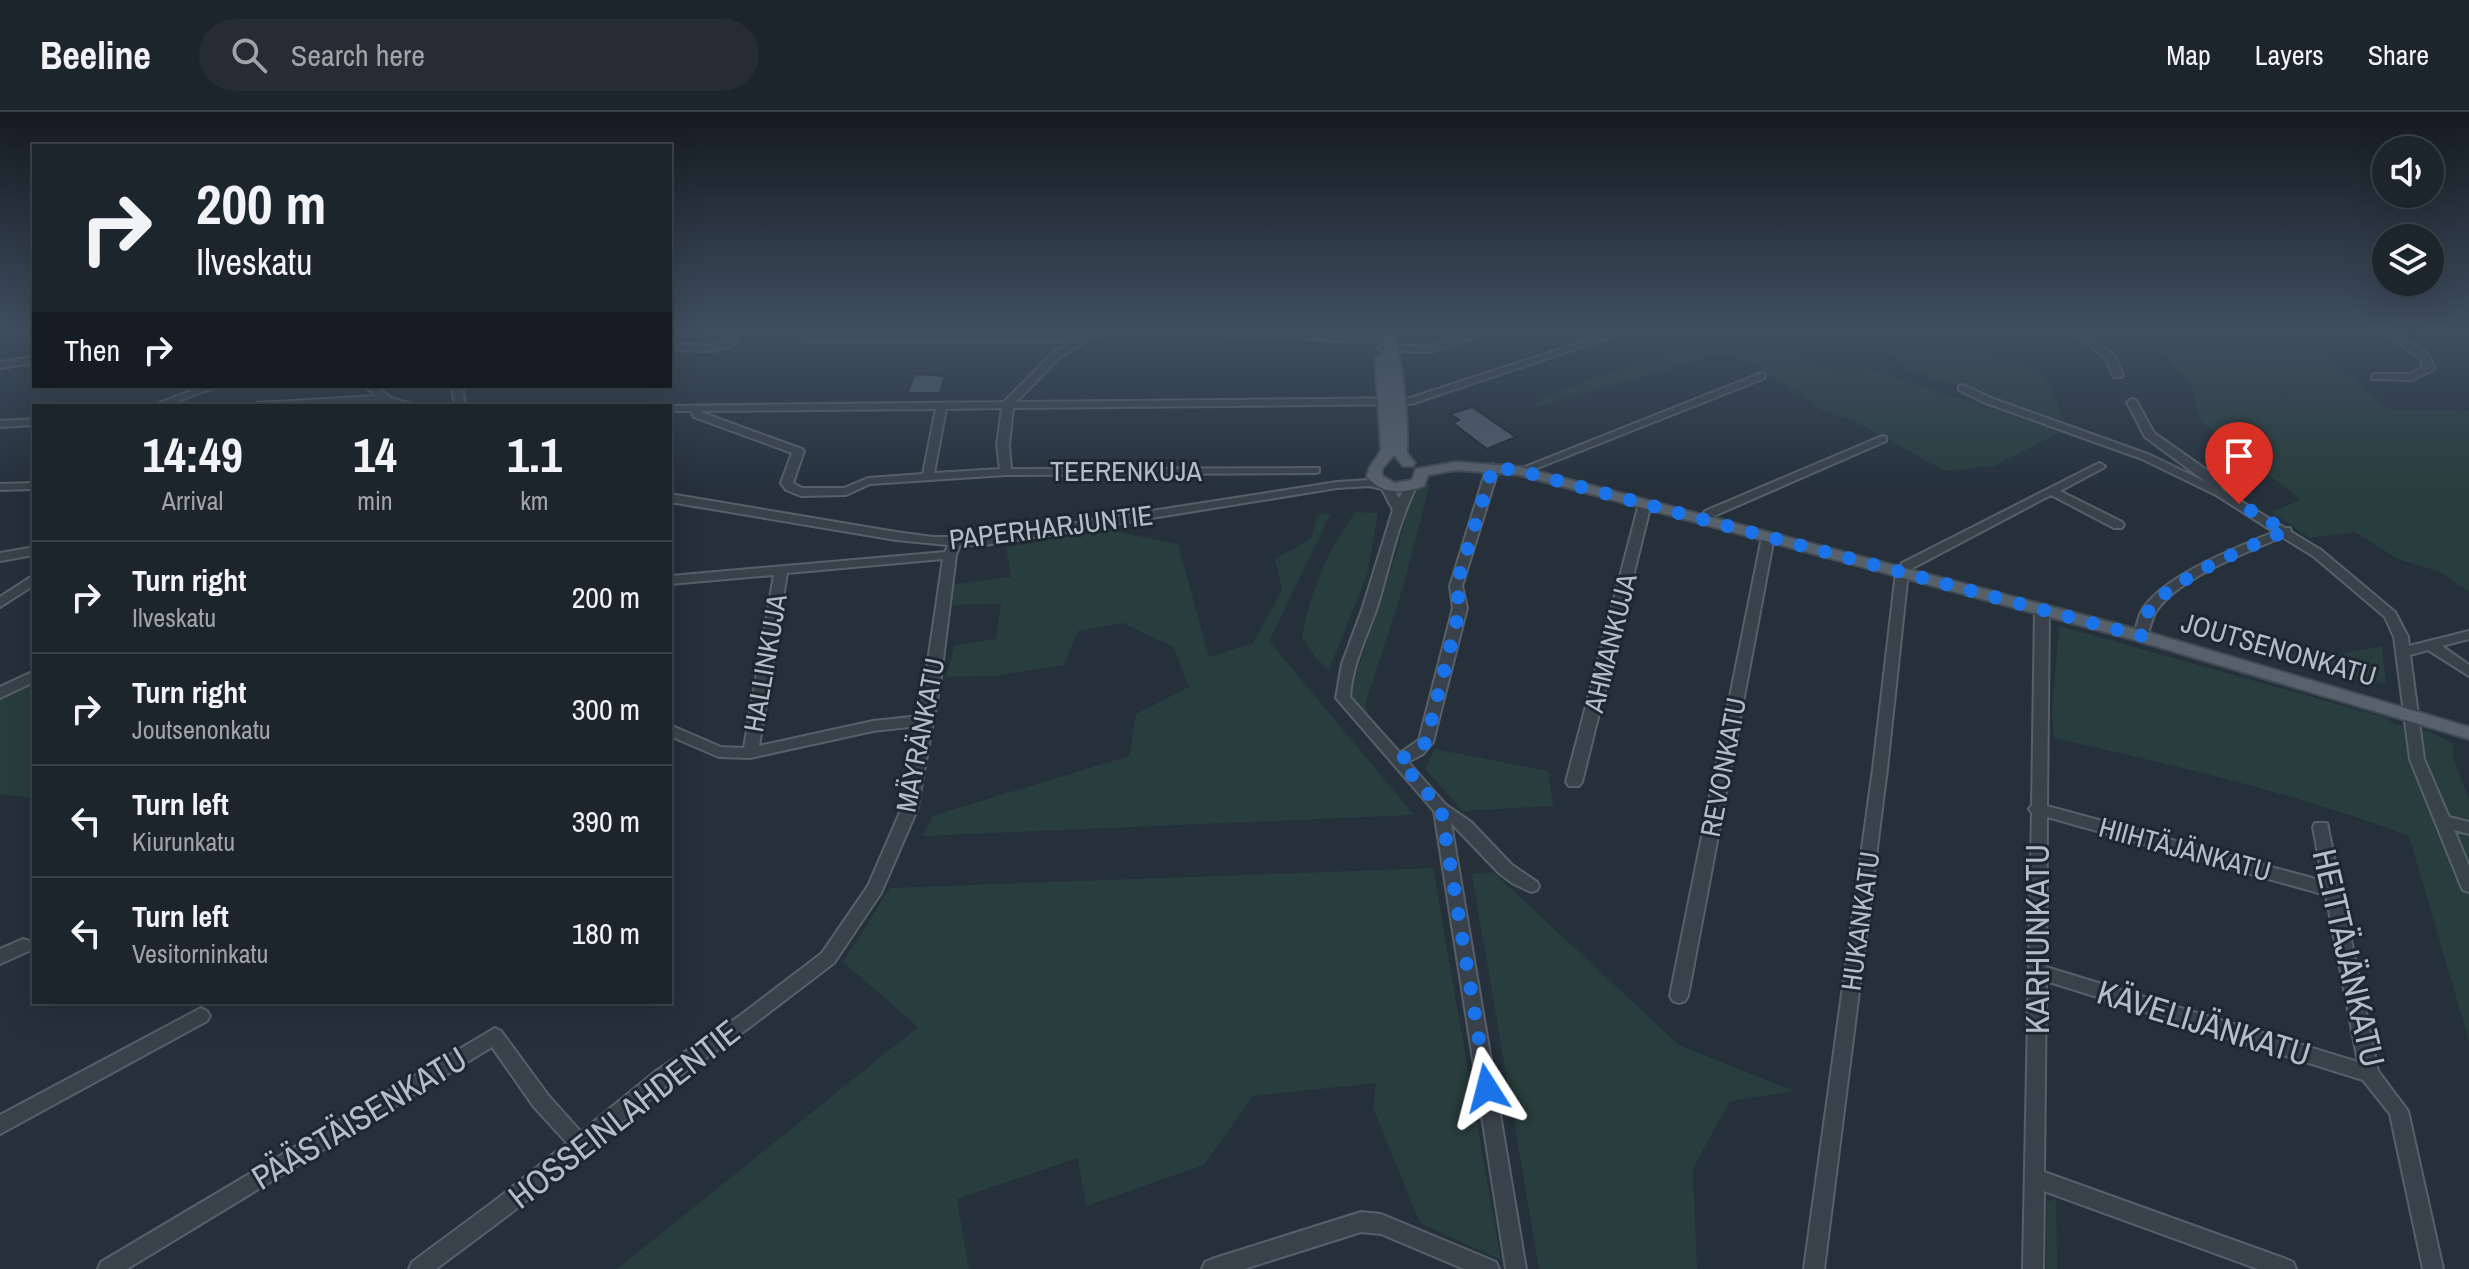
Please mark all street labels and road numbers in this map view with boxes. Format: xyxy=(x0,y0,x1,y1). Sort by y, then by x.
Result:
street label: TEERENKUJA xyxy=(1050,452,1203,490)
street label: PAPERHARJUNTIE xyxy=(947,496,1155,558)
street label: AHMANKUJA xyxy=(1574,569,1646,717)
street label: HALLINKUJA xyxy=(734,591,796,735)
street label: JOUTSENONKATU xyxy=(2177,603,2381,695)
street label: MÄYRÄNKATU xyxy=(886,655,954,815)
street label: REVONKATU xyxy=(1691,694,1755,840)
street label: HIIHTÄJÄNKATU xyxy=(2095,808,2275,890)
street label: KARHUNKATU xyxy=(2014,844,2060,1034)
street label: HEITTÄJÄNKATU xyxy=(2302,845,2396,1071)
street label: HUKANKATU xyxy=(1831,849,1889,993)
street label: KÄVELIJÄNKATU xyxy=(2092,969,2316,1077)
street label: HOSSEINLAHDENTIE xyxy=(499,1009,749,1219)
street label: PÄÄSTÄISENKATU xyxy=(243,1036,475,1200)

